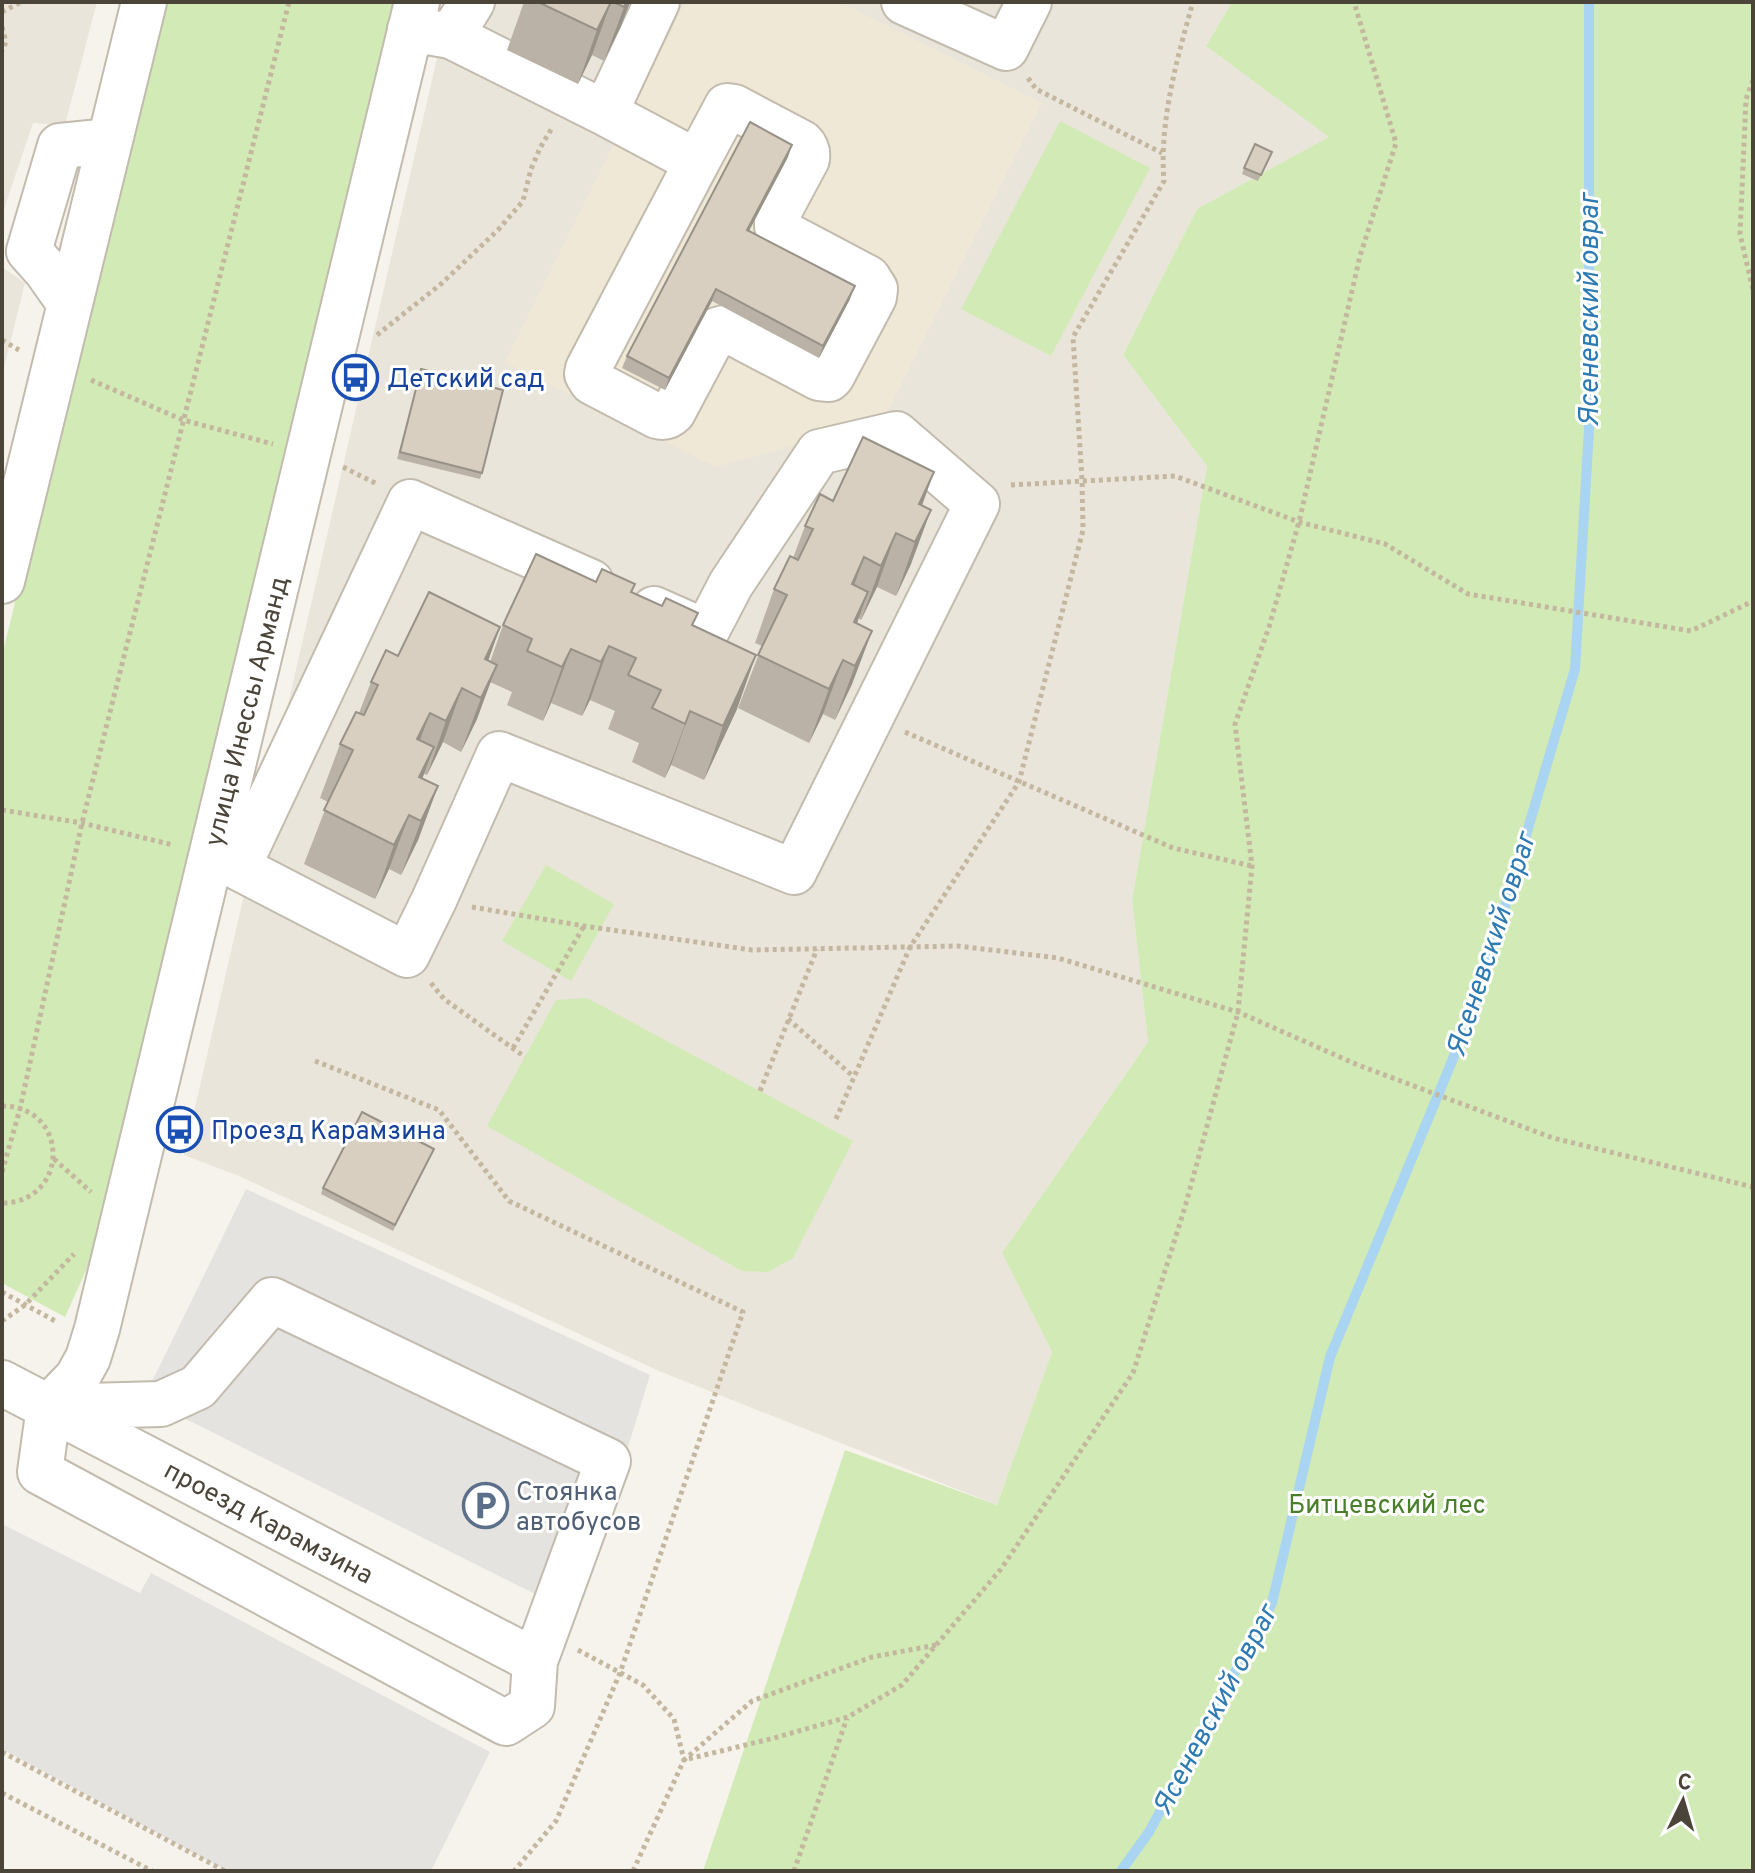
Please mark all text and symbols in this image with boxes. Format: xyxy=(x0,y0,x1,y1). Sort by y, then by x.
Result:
water label: Ясеневский овраг xyxy=(1573,191,1609,426)
bus stop icon: Детский сад xyxy=(332,354,380,402)
place label: Детский сад xyxy=(387,364,545,397)
street label: улица Инессы Арманд xyxy=(199,573,298,850)
water label: Ясеневский овраг xyxy=(1440,826,1547,1061)
bus stop icon: Проезд Карамзина xyxy=(156,1106,204,1154)
place label: Проезд Карамзина xyxy=(211,1116,446,1149)
street label: проезд Карамзина xyxy=(158,1455,378,1593)
place label: Стоянка автобусов xyxy=(516,1477,641,1540)
parking icon: Стоянка автобусов xyxy=(461,1482,509,1530)
park label: Битцевский лес xyxy=(1288,1490,1486,1523)
water label: Ясеневский овраг xyxy=(1146,1597,1288,1821)
north arrow xyxy=(1643,1761,1723,1841)
text: С xyxy=(1676,1770,1693,1798)

